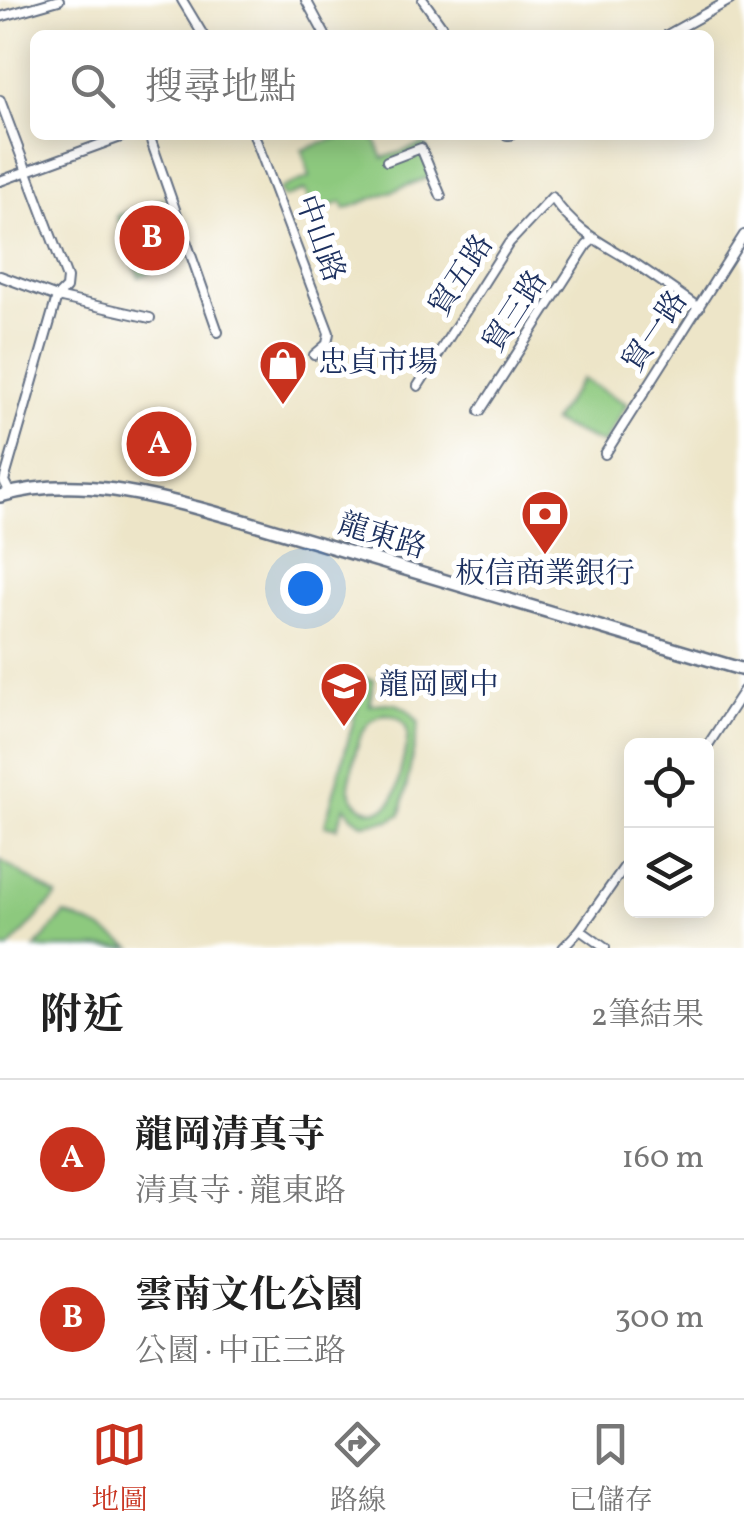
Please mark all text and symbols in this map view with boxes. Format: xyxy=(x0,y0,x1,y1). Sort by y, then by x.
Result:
search box xyxy=(30,30,714,140)
icon: search xyxy=(65,58,120,113)
text: 搜尋地點 xyxy=(145,63,297,116)
street label: 中山路 xyxy=(284,190,354,288)
pin: B xyxy=(120,200,184,276)
street label: 貿五路 xyxy=(420,227,504,325)
street label: 貿三路 xyxy=(474,263,558,361)
street label: 貿一路 xyxy=(613,283,699,381)
shop icon: 忠貞市場 xyxy=(257,338,309,406)
place label: 忠貞市場 xyxy=(318,343,438,385)
pin: A xyxy=(126,406,192,482)
bank icon: 板信商業銀行 xyxy=(519,488,571,556)
street label: 龍東路 xyxy=(333,504,431,570)
place label: 板信商業銀行 xyxy=(455,554,635,596)
your location xyxy=(280,563,331,614)
school or university icon: 龍岡國中 xyxy=(318,660,370,728)
place label: 龍岡國中 xyxy=(379,665,499,707)
map controls xyxy=(624,738,714,918)
button: locate xyxy=(624,738,714,828)
button: layers xyxy=(624,828,714,918)
text: 附近 xyxy=(40,988,124,1047)
text: 2筆結果 xyxy=(591,995,704,1039)
text: 龍岡清真寺 xyxy=(135,1111,325,1164)
text: A xyxy=(61,1137,84,1181)
text: 160 m xyxy=(621,1137,704,1181)
text: 清真寺 · 龍東路 xyxy=(135,1171,346,1215)
text: 雲南文化公園 xyxy=(135,1271,363,1324)
text: B xyxy=(62,1297,83,1341)
text: 300 m xyxy=(614,1297,704,1341)
text: 公園 · 中正三路 xyxy=(135,1331,346,1375)
tab: 地圖 xyxy=(91,1417,147,1521)
tab: 路線 xyxy=(330,1417,386,1521)
tab: 已儲存 xyxy=(569,1417,653,1521)

